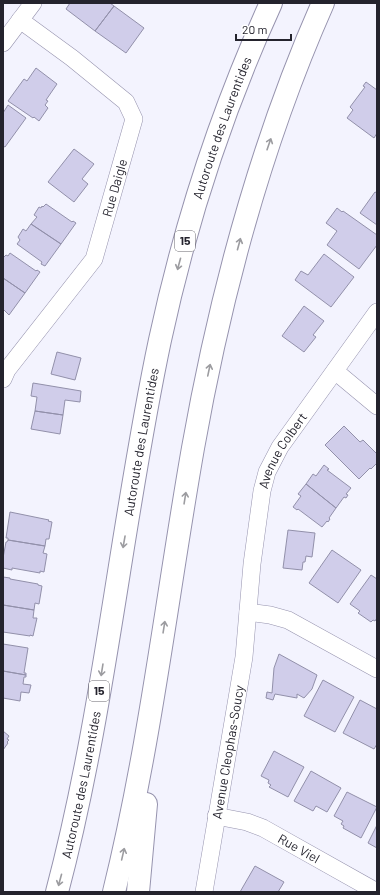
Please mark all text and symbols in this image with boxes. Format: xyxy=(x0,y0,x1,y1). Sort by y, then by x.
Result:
scale bar xyxy=(236,16,291,42)
text: 20 m xyxy=(242,22,268,36)
street label: Autoroute des Laurentides xyxy=(189,54,255,201)
one-way arrow xyxy=(266,138,273,151)
street label: Rue Daigle xyxy=(99,157,130,218)
road number: 15 xyxy=(175,231,195,251)
one-way arrow xyxy=(235,238,243,251)
one-way arrow xyxy=(175,257,182,270)
one-way arrow xyxy=(205,364,213,377)
street label: Autoroute des Laurentides xyxy=(120,367,162,517)
street label: Avenue Colbert xyxy=(255,409,310,490)
one-way arrow xyxy=(181,492,189,505)
one-way arrow xyxy=(120,535,128,548)
one-way arrow xyxy=(160,621,168,634)
one-way arrow xyxy=(98,663,106,676)
road number: 15 xyxy=(89,681,109,701)
street label: Avenue Cleophas-Soucy xyxy=(209,684,247,820)
street label: Autoroute des Laurentides xyxy=(58,710,104,860)
street label: Rue Viel xyxy=(275,830,323,866)
one-way arrow xyxy=(120,848,128,861)
one-way arrow xyxy=(56,873,63,886)

